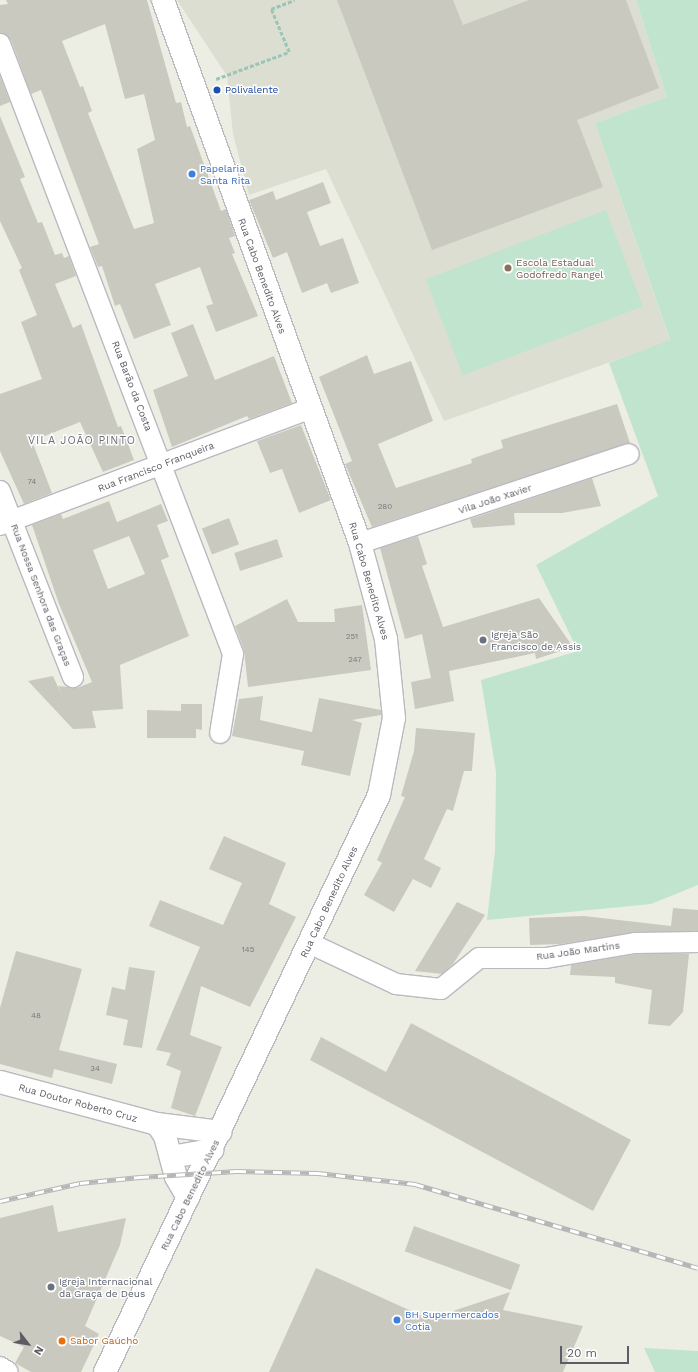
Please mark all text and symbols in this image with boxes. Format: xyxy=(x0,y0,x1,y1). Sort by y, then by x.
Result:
place label: Polivalente xyxy=(225,84,278,96)
marker: Polivalente xyxy=(212,85,222,95)
place label: Papelaria Santa Rita xyxy=(200,162,250,186)
marker: Papelaria Santa Rita xyxy=(187,169,197,179)
street label: Rua Cabo Benedito Alves xyxy=(235,216,289,336)
place label: Escola Estadual Godofredo Rangel xyxy=(516,256,603,280)
marker: Escola Estadual Godofredo Rangel xyxy=(503,263,513,273)
street label: Rua Barão da Costa xyxy=(109,339,155,433)
district label: VILA JOÃO PINTO xyxy=(28,434,136,448)
street label: Rua Francisco Franqueira xyxy=(96,439,216,495)
house number: 74 xyxy=(28,477,36,487)
street label: Vila João Xavier xyxy=(457,481,533,517)
house number: 280 xyxy=(378,502,392,512)
street label: Rua Cabo Benedito Alves xyxy=(346,520,392,642)
street label: Rua Nossa Senhora das Graças xyxy=(8,522,74,668)
place label: Igreja São Francisco de Assis xyxy=(491,628,581,652)
house number: 251 xyxy=(346,632,358,642)
marker: Igreja São Francisco de Assis xyxy=(478,635,488,645)
house number: 247 xyxy=(348,655,362,665)
street label: Rua Cabo Benedito Alves xyxy=(298,844,360,960)
street label: Rua João Martins xyxy=(535,939,621,963)
house number: 145 xyxy=(242,945,254,955)
house number: 48 xyxy=(31,1011,41,1021)
house number: 34 xyxy=(90,1064,100,1074)
street label: Rua Doutor Roberto Cruz xyxy=(17,1081,139,1125)
street label: Rua Cabo Benedito Alves xyxy=(158,1137,222,1253)
place label: Igreja Internacional da Graça de Deus xyxy=(59,1275,153,1298)
marker: Igreja Internacional da Graça de Deus xyxy=(46,1282,56,1292)
place label: BH Supermercados Cotia xyxy=(405,1308,499,1332)
marker: BH Supermercados Cotia xyxy=(392,1315,402,1325)
north arrow xyxy=(8,1324,48,1364)
place label: Sabor Gaúcho xyxy=(70,1335,139,1347)
marker: Sabor Gaúcho xyxy=(57,1336,67,1346)
scale bar xyxy=(562,1338,631,1364)
text: N xyxy=(31,1344,46,1357)
text: 20 m xyxy=(567,1346,597,1360)

